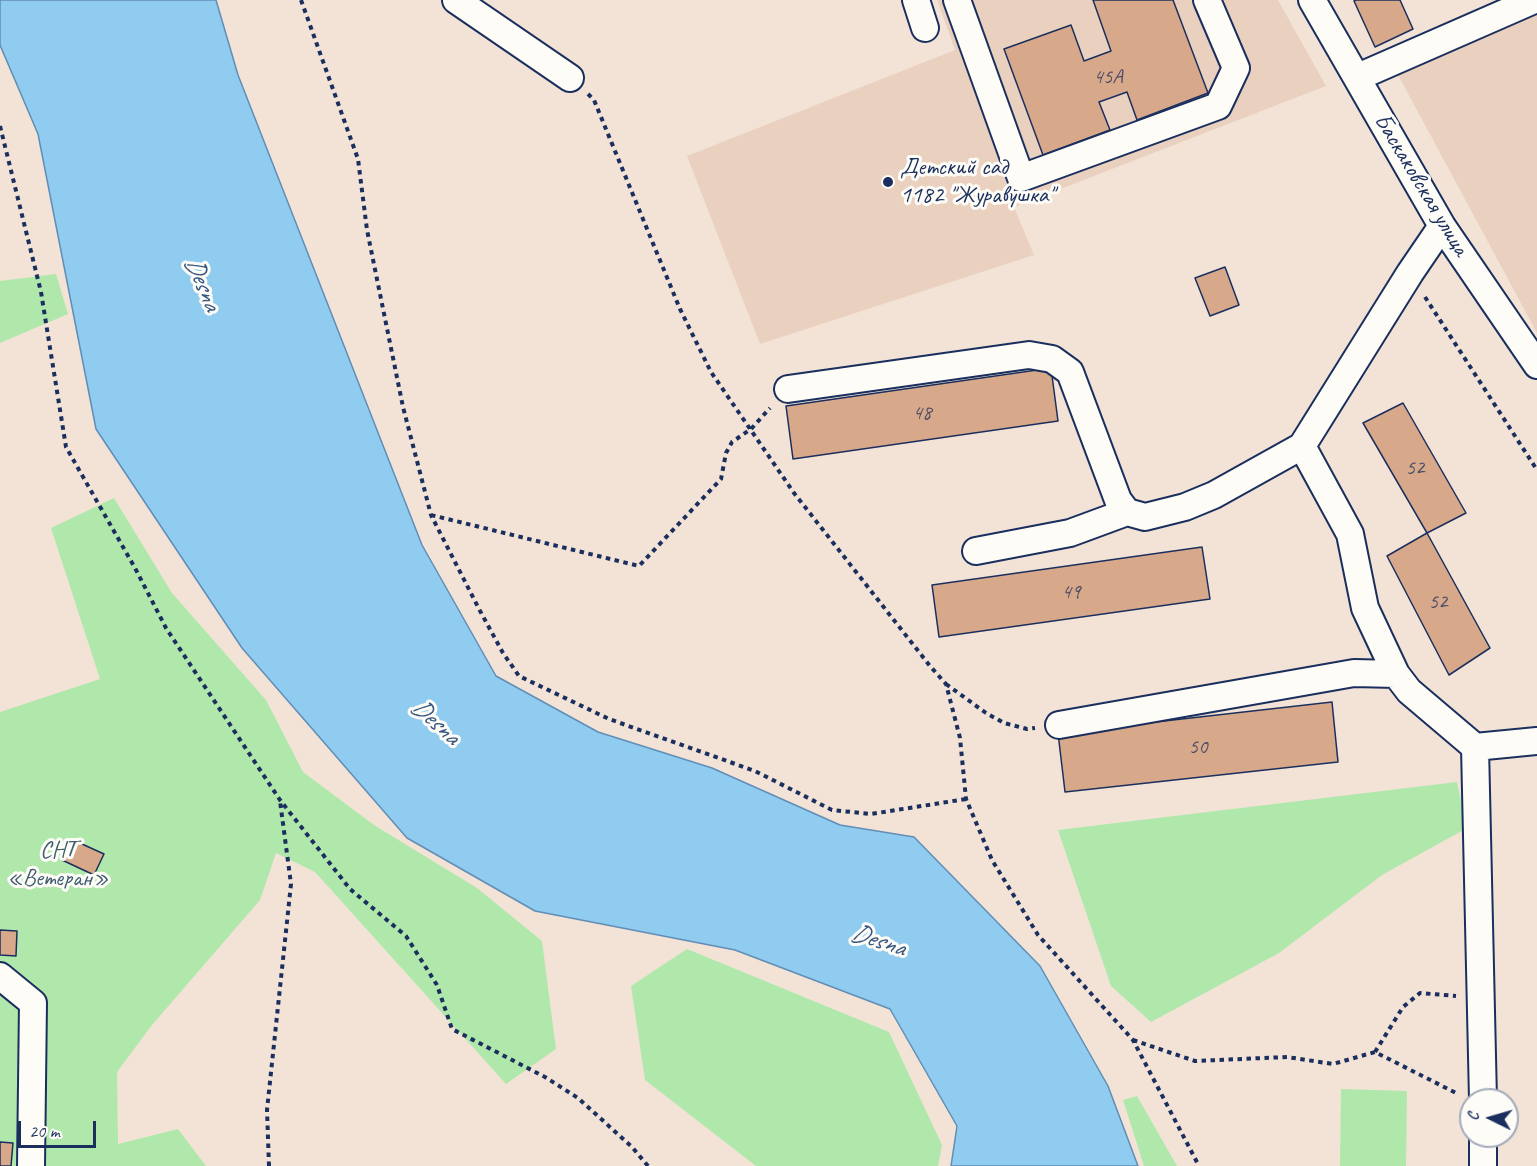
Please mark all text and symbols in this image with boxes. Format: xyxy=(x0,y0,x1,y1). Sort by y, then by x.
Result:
house number: 45А xyxy=(1093,64,1123,90)
street label: Баскаковская улица xyxy=(1367,109,1475,261)
place label: Детский сад 1182 "Журавушка" xyxy=(900,154,1054,210)
marker: Детский сад 1182 "Журавушка" xyxy=(881,175,895,189)
water label: Desna xyxy=(177,253,227,315)
house number: 48 xyxy=(913,400,931,426)
house number: 52 xyxy=(1406,455,1424,481)
house number: 49 xyxy=(1062,579,1080,605)
house number: 52 xyxy=(1429,589,1447,615)
water label: Desna xyxy=(404,692,466,752)
house number: 50 xyxy=(1189,734,1207,760)
park label: СНТ «Ветеран» xyxy=(7,837,109,893)
water label: Desna xyxy=(847,918,909,964)
north arrow xyxy=(1459,1088,1519,1148)
scale bar xyxy=(21,1109,99,1147)
text: С xyxy=(1463,1112,1483,1121)
text: 20 m xyxy=(29,1120,60,1142)

